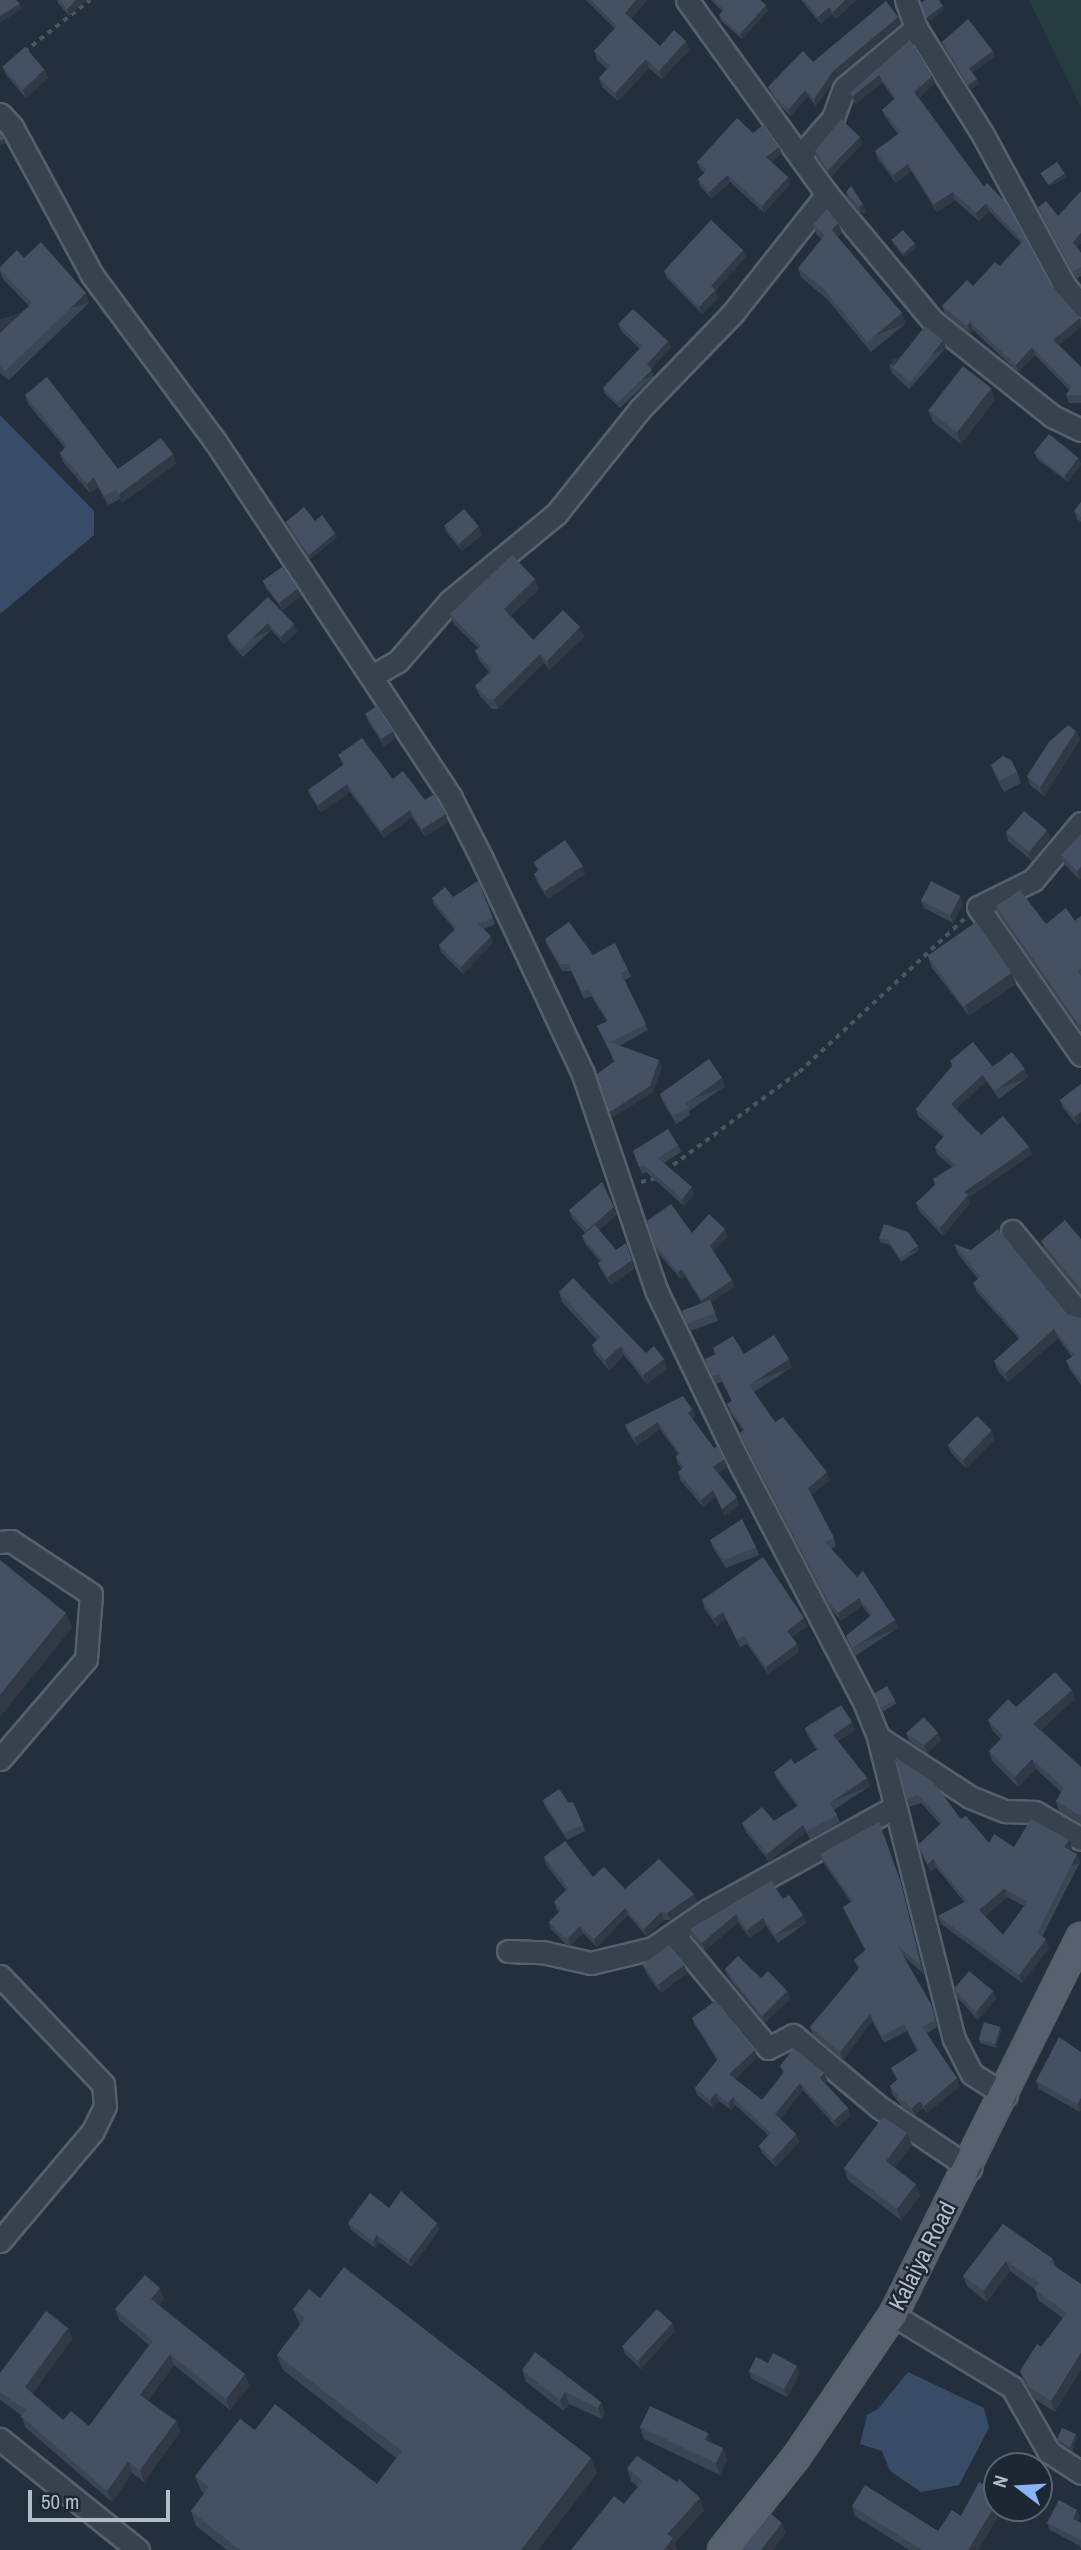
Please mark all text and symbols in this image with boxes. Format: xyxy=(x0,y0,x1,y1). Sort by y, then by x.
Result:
street label: Kalaiya Road xyxy=(882,2197,962,2315)
north arrow xyxy=(983,2452,1053,2522)
text: N xyxy=(986,2472,1014,2491)
scale bar xyxy=(32,2476,173,2520)
text: 50 m xyxy=(41,2487,79,2516)

